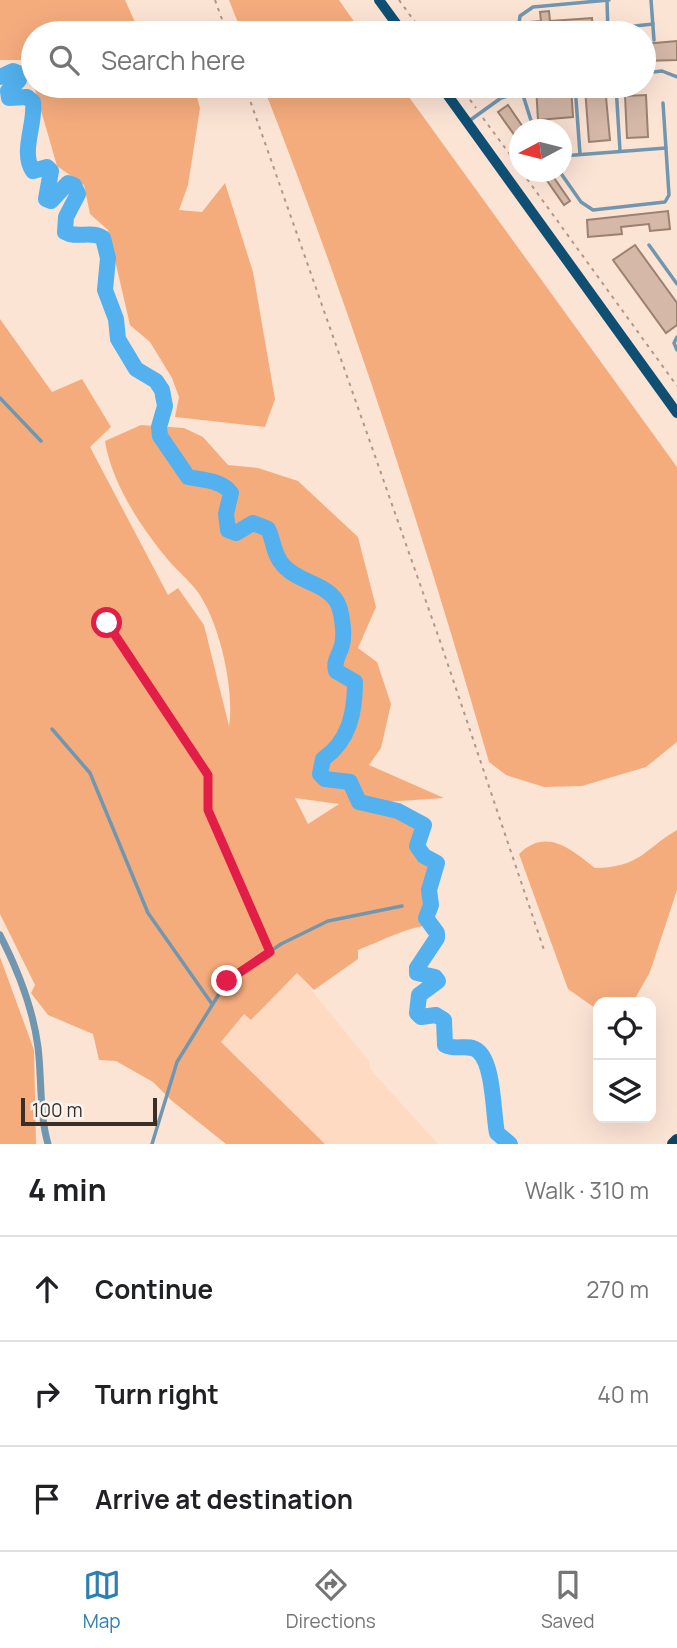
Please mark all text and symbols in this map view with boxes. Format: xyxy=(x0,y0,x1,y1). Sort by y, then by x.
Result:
search box xyxy=(21,21,656,98)
icon: search xyxy=(45,41,83,79)
text: Search here xyxy=(101,42,246,78)
north arrow xyxy=(509,119,572,182)
route start xyxy=(91,607,122,638)
route end xyxy=(211,965,242,996)
map controls xyxy=(593,997,656,1123)
button: locate xyxy=(593,997,656,1060)
button: layers xyxy=(593,1060,656,1123)
scale bar xyxy=(21,1095,158,1127)
text: 100 m xyxy=(32,1097,83,1123)
text: 4 min xyxy=(28,1169,106,1210)
text: Walk · 310 m xyxy=(525,1174,649,1206)
icon: ahead xyxy=(28,1270,66,1308)
text: Continue xyxy=(95,1271,213,1307)
text: 270 m xyxy=(586,1273,649,1305)
icon: right xyxy=(28,1375,66,1413)
text: Turn right xyxy=(95,1376,219,1412)
text: 40 m xyxy=(597,1378,649,1410)
icon: arrive xyxy=(28,1480,66,1518)
text: Arrive at destination xyxy=(95,1481,353,1517)
tab: Map xyxy=(83,1566,121,1634)
tab: Directions xyxy=(286,1566,376,1634)
tab: Saved xyxy=(541,1566,594,1634)

